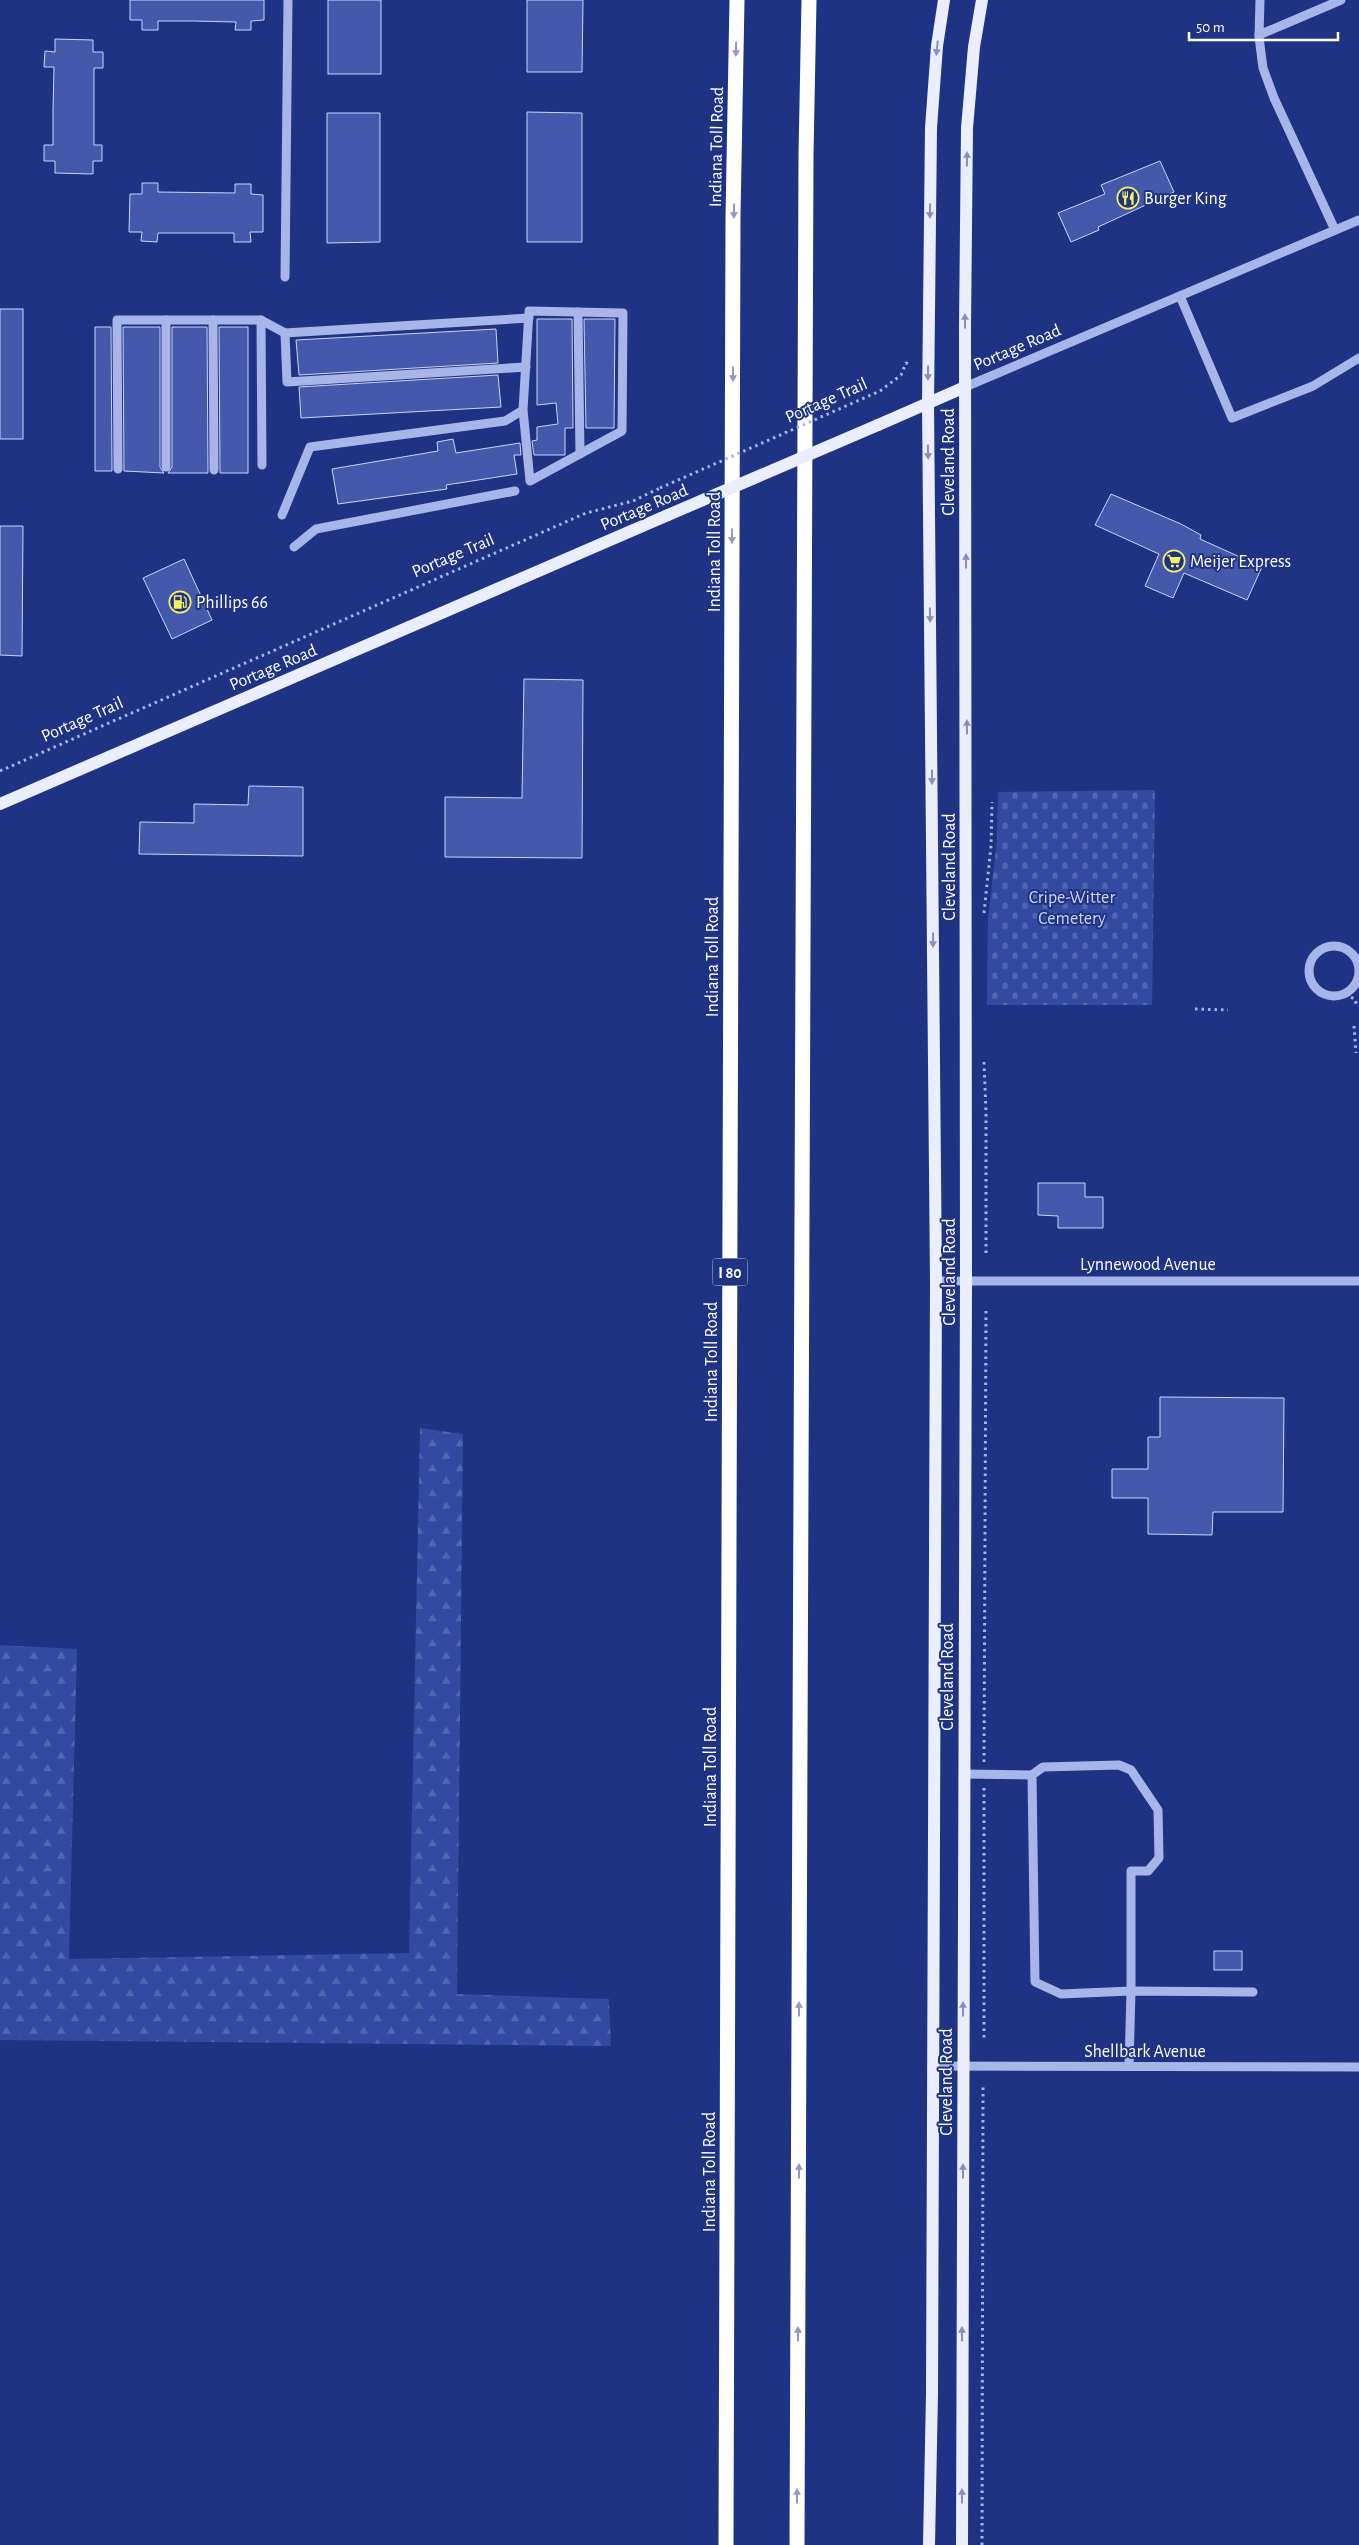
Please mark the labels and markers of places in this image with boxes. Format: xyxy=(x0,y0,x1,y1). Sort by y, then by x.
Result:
restaurant icon: Burger King xyxy=(1116,186,1140,210)
place label: Burger King xyxy=(1144,190,1227,208)
supermarket icon: Meijer Express xyxy=(1162,549,1186,573)
place label: Meijer Express xyxy=(1190,553,1291,571)
fuel station icon: Phillips 66 xyxy=(168,590,192,614)
place label: Phillips 66 xyxy=(196,594,268,612)

